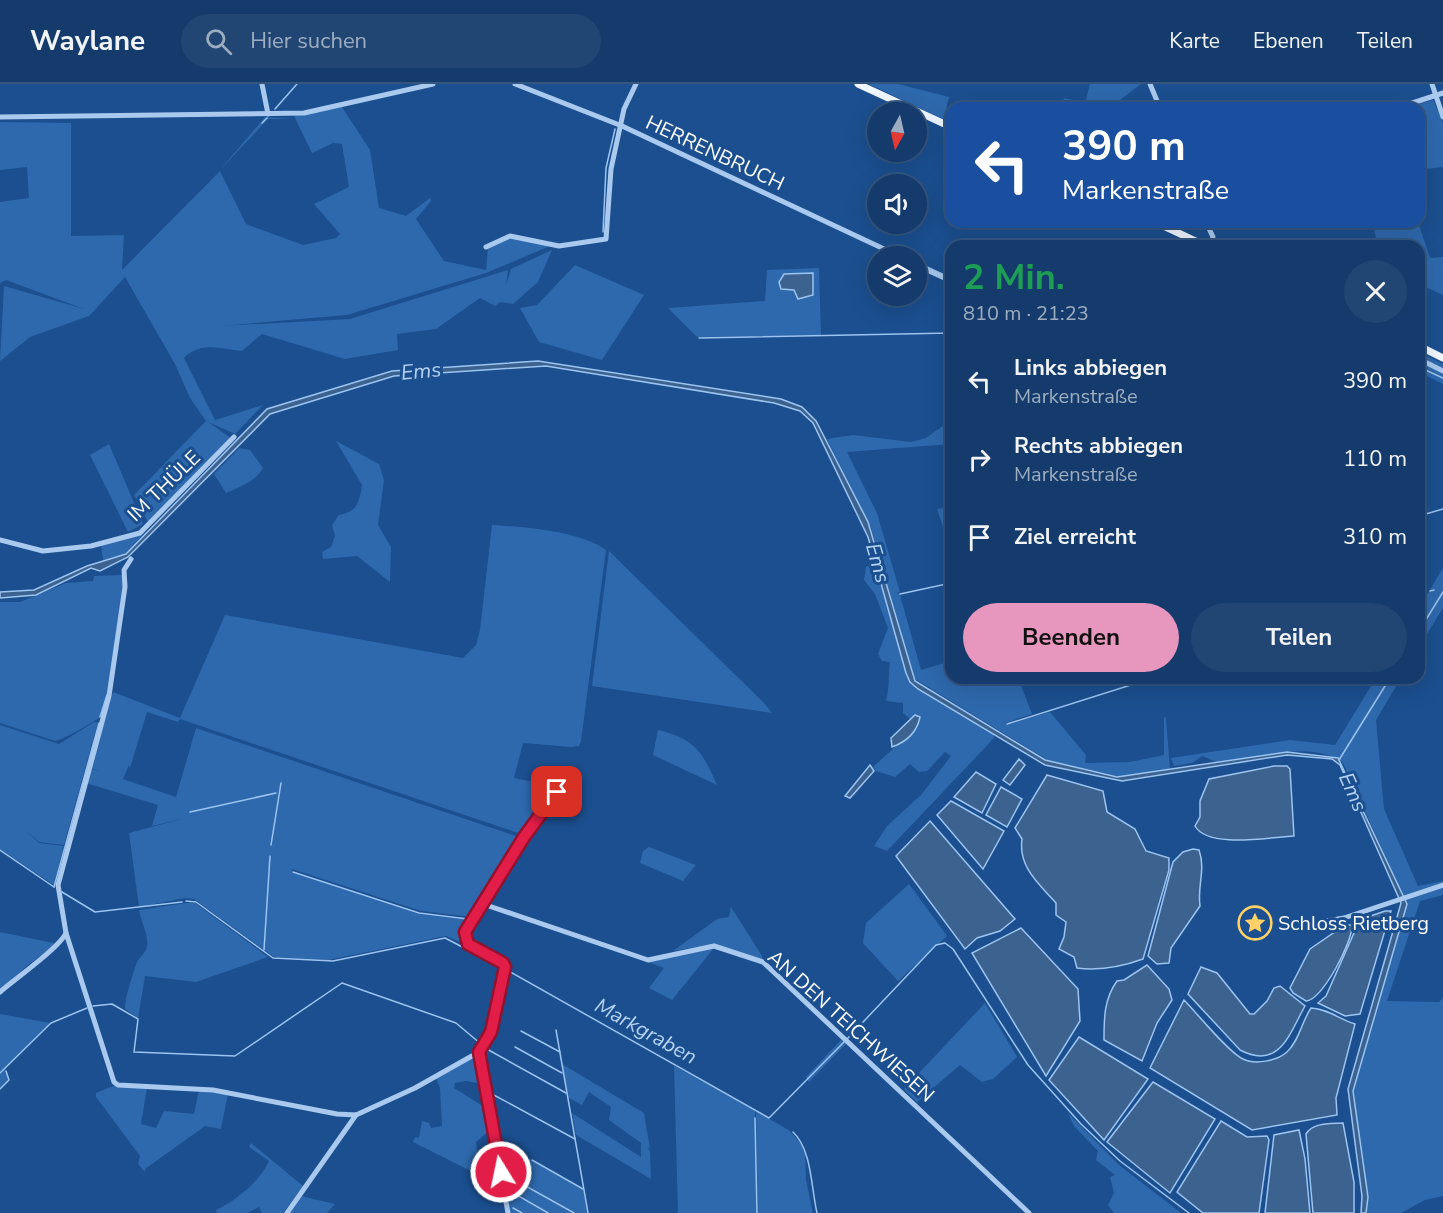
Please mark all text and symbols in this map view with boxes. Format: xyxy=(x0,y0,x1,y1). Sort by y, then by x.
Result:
search box xyxy=(181,14,601,68)
text: Waylane xyxy=(30,22,145,60)
icon: search xyxy=(202,25,235,58)
text: Hier suchen xyxy=(250,26,367,56)
text: Karte xyxy=(1169,27,1220,55)
text: Ebenen xyxy=(1253,27,1324,55)
text: Teilen xyxy=(1357,27,1413,55)
north arrow xyxy=(867,102,927,162)
map controls xyxy=(867,102,927,306)
street label: HERRENBRUCH xyxy=(641,109,789,197)
text: 390 m xyxy=(1062,118,1186,175)
icon: left xyxy=(963,126,1041,204)
text: Markenstraße xyxy=(1062,172,1229,209)
button: sound xyxy=(867,174,927,234)
button: layers xyxy=(867,246,927,306)
text: 2 Min. xyxy=(963,253,1065,302)
button: close xyxy=(1344,260,1407,323)
text: 810 m · 21:23 xyxy=(963,300,1089,327)
text: Links abbiegen xyxy=(1014,353,1167,383)
water label: Ems xyxy=(400,355,442,387)
icon: left xyxy=(963,365,996,398)
text: 390 m xyxy=(1343,366,1407,396)
text: Markenstraße xyxy=(1014,383,1138,410)
text: Rechts abbiegen xyxy=(1014,431,1183,461)
icon: right xyxy=(963,443,996,476)
street label: IM THÜLE xyxy=(122,444,206,528)
text: 110 m xyxy=(1343,444,1407,474)
text: Markenstraße xyxy=(1014,461,1138,488)
icon: arrive xyxy=(963,521,996,554)
text: Ziel erreicht xyxy=(1014,522,1136,552)
text: 310 m xyxy=(1343,522,1407,552)
water label: Ems xyxy=(859,540,897,586)
button: Beenden xyxy=(963,603,1179,672)
button: Teilen xyxy=(1191,603,1407,672)
pin xyxy=(531,766,582,817)
water label: Ems xyxy=(1332,768,1374,816)
icon: arrive xyxy=(540,775,573,808)
place icon: Schloss Rietberg xyxy=(1237,905,1273,941)
place label: Schloss Rietberg xyxy=(1278,910,1429,937)
street label: AN DEN TEICHWIESEN xyxy=(762,944,940,1108)
water label: Markgraben xyxy=(590,991,702,1071)
position arrow xyxy=(469,1140,533,1204)

